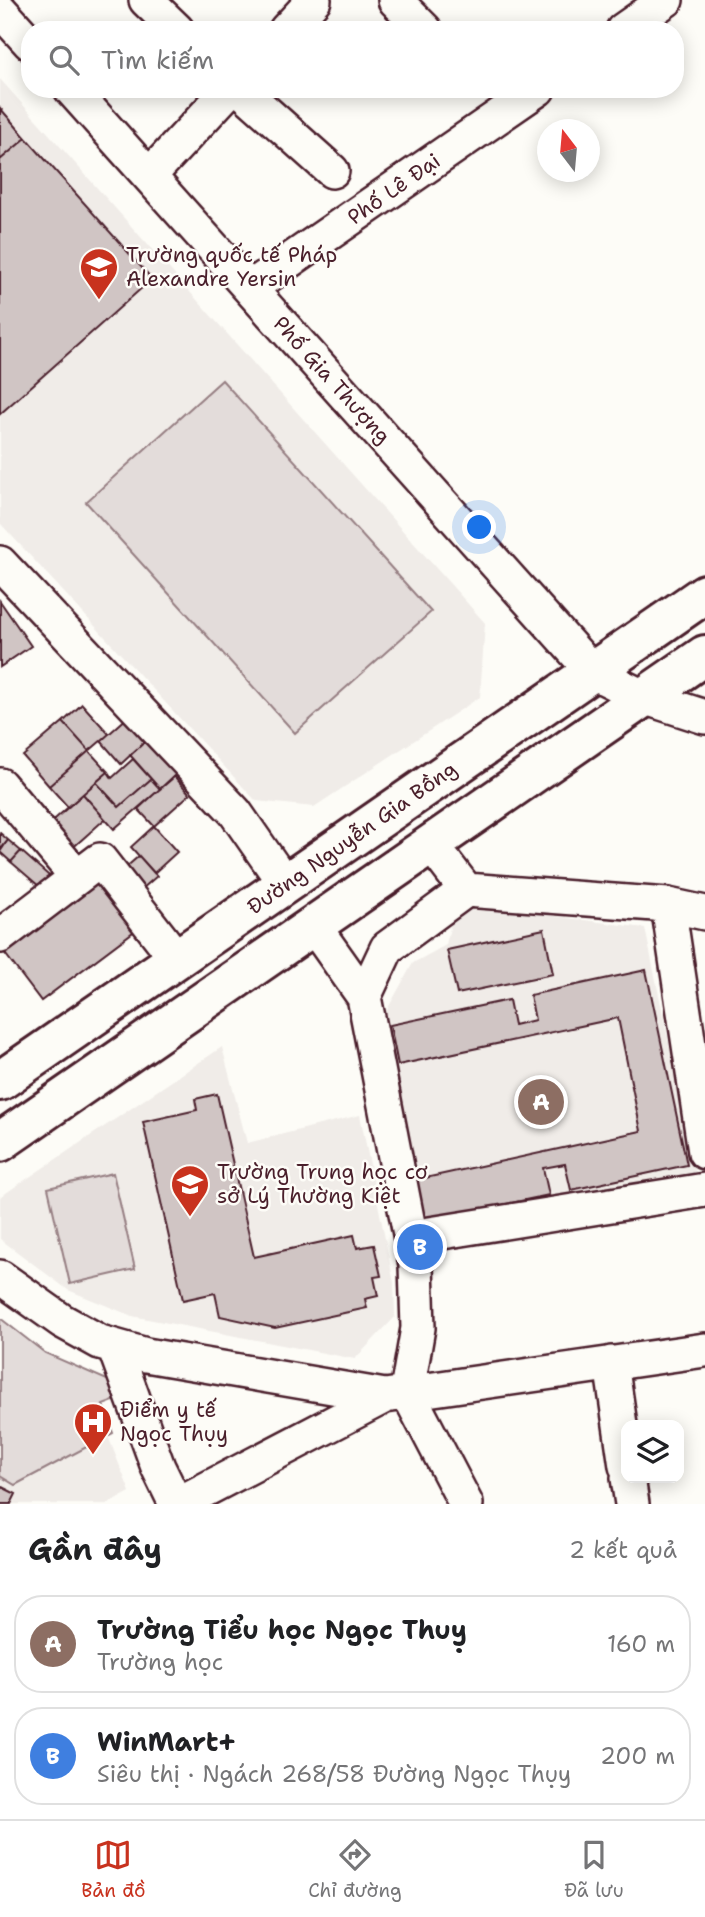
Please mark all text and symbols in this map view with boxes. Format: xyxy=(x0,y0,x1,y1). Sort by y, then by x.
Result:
search box xyxy=(21,21,684,98)
icon: search xyxy=(45,41,83,79)
text: Tìm kiếm xyxy=(101,42,214,77)
north arrow xyxy=(537,119,600,182)
street label: Phố Lê Đại xyxy=(342,147,446,231)
place label: Trường quốc tế Pháp Alexandre Yersin xyxy=(126,241,337,293)
school or university icon: Trường quốc tế Pháp Alexandre Yersin xyxy=(78,246,120,301)
street label: Phố Gia Thượng xyxy=(267,310,397,450)
your location xyxy=(462,510,496,544)
street label: Đường Nguyễn Gia Bồng xyxy=(242,755,462,921)
pin: A xyxy=(518,1076,564,1128)
place label: Trường Trung học cơ sở Lý Thường Kiệt xyxy=(217,1158,428,1210)
school or university icon: Trường Trung học cơ sở Lý Thường Kiệt xyxy=(169,1163,211,1218)
pin: B xyxy=(397,1221,443,1273)
place label: Điểm y tế Ngọc Thụy xyxy=(120,1396,228,1448)
hospital icon: Điểm y tế Ngọc Thụy xyxy=(72,1401,114,1456)
map controls xyxy=(621,1420,684,1483)
button: layers xyxy=(621,1420,684,1483)
text: Gần đây xyxy=(28,1529,162,1570)
text: 2 kết quả xyxy=(569,1535,677,1565)
text: Trường Tiểu học Ngọc Thuỵ xyxy=(97,1612,467,1647)
text: A xyxy=(44,1629,62,1659)
text: 160 m xyxy=(607,1629,675,1659)
text: Trường học xyxy=(97,1647,223,1677)
text: WinMart+ xyxy=(97,1724,237,1759)
text: B xyxy=(46,1741,60,1771)
text: 200 m xyxy=(600,1741,675,1771)
text: Siêu thị · Ngách 268/58 Đường Ngọc Thụy xyxy=(97,1759,571,1789)
tab: Bản đồ xyxy=(81,1836,146,1903)
tab: Chỉ đường xyxy=(308,1836,402,1903)
tab: Đã lưu xyxy=(564,1836,624,1903)

